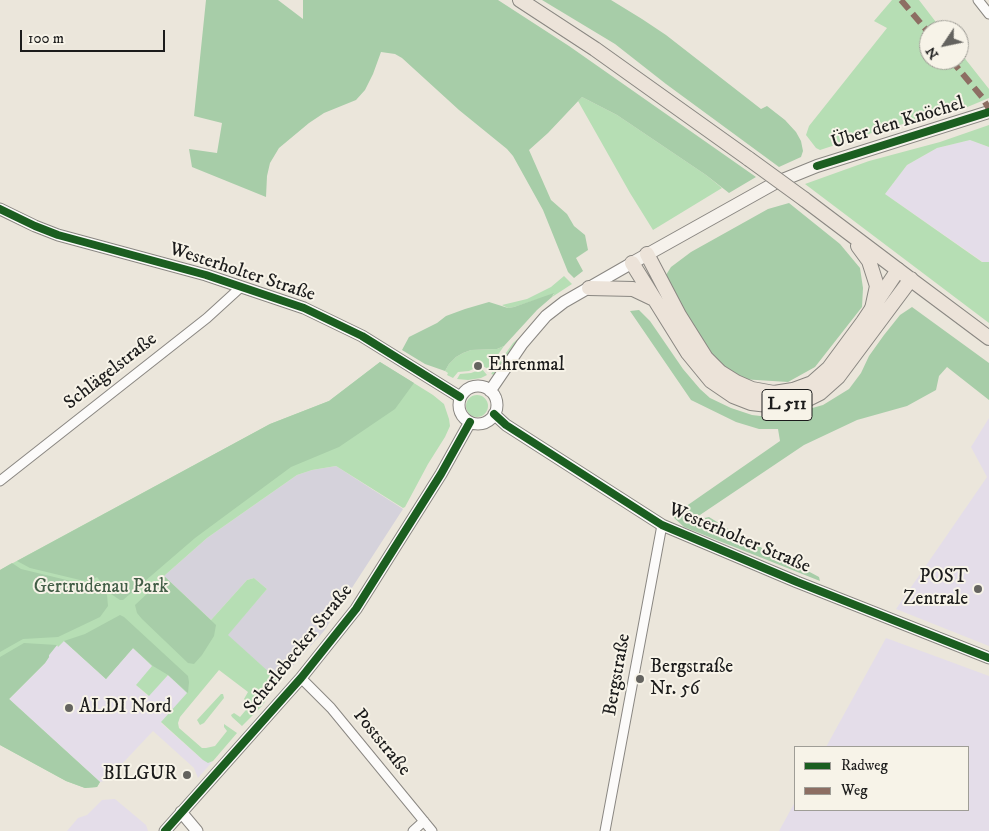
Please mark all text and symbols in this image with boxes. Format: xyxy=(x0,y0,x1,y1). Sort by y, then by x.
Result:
scale bar xyxy=(22,20,168,52)
north arrow xyxy=(919,20,969,70)
text: 100 m xyxy=(28,29,64,48)
text: N xyxy=(922,43,943,63)
street label: Über den Knöchel xyxy=(829,93,967,155)
street label: Westerholter Straße xyxy=(166,239,318,307)
street label: Schlägelstraße xyxy=(60,329,162,415)
place label: Ehrenmal xyxy=(488,355,564,377)
marker: Ehrenmal xyxy=(472,360,484,372)
road number: L 511 xyxy=(762,390,812,420)
street label: Westerholter Straße xyxy=(665,499,813,579)
place label: POST Zentrale xyxy=(903,567,968,611)
park label: Gertrudenau Park xyxy=(34,577,168,599)
street label: Scherlebecker Straße xyxy=(240,581,358,719)
marker: POST Zentrale xyxy=(972,583,984,595)
street label: Bergstraße xyxy=(600,632,636,718)
place label: Bergstraße Nr. 56 xyxy=(650,657,733,701)
marker: Bergstraße Nr. 56 xyxy=(634,673,646,685)
place label: ALDI Nord xyxy=(79,697,172,719)
marker: ALDI Nord xyxy=(63,702,75,714)
street label: Poststraße xyxy=(347,705,415,781)
legend xyxy=(794,746,969,811)
text: Radweg xyxy=(841,756,888,775)
place label: BILGUR xyxy=(103,764,177,786)
marker: BILGUR xyxy=(181,769,193,781)
text: Weg xyxy=(841,781,868,800)

